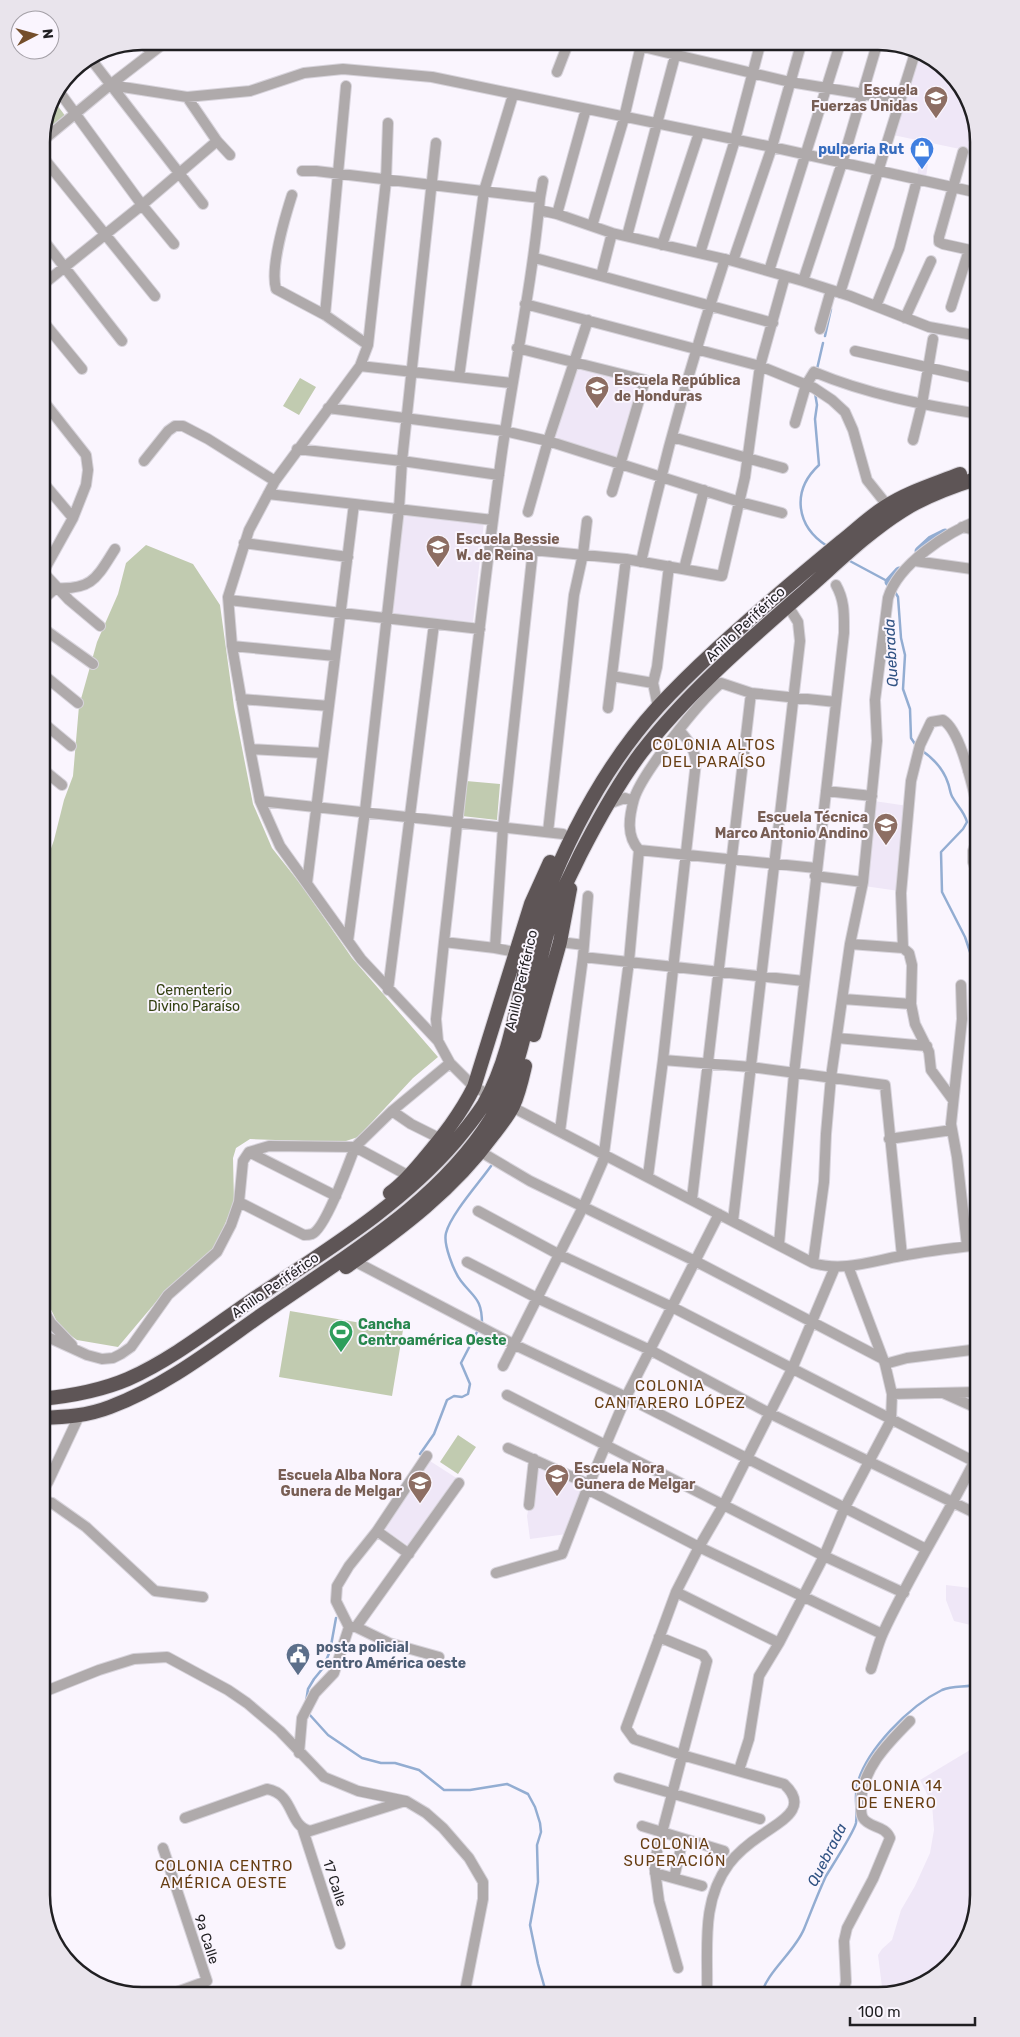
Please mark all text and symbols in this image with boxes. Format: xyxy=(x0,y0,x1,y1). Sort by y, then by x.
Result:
north arrow xyxy=(10,10,60,60)
text: N xyxy=(38,28,56,40)
place label: Escuela Fuerzas Unidas xyxy=(811,82,918,115)
school or university icon: Escuela Fuerzas Unidas xyxy=(923,85,949,119)
shop icon: pulperia Rut xyxy=(909,136,935,170)
place label: pulperia Rut xyxy=(818,141,904,158)
place label: Escuela República de Honduras xyxy=(614,372,741,405)
school or university icon: Escuela República de Honduras xyxy=(584,375,610,409)
place label: Escuela Bessie W. de Reina xyxy=(456,531,559,564)
school or university icon: Escuela Bessie W. de Reina xyxy=(425,534,451,568)
street label: Anillo Periférico xyxy=(702,583,789,666)
water label: Quebrada xyxy=(880,618,902,688)
district label: COLONIA ALTOS DEL PARAÍSO xyxy=(652,736,776,771)
place label: Escuela Técnica Marco Antonio Andino xyxy=(715,809,868,842)
school or university icon: Escuela Técnica Marco Antonio Andino xyxy=(873,812,899,846)
street label: Anillo Periférico xyxy=(502,928,541,1032)
park label: Cementerio Divino Paraíso xyxy=(148,982,240,1015)
street label: Anillo Periférico xyxy=(228,1249,322,1322)
place label: Cancha Centroamérica Oeste xyxy=(358,1316,507,1349)
sports icon: Cancha Centroamérica Oeste xyxy=(328,1319,354,1353)
district label: COLONIA CANTARERO LÓPEZ xyxy=(594,1377,746,1412)
place label: Escuela Nora Gunera de Melgar xyxy=(574,1460,696,1493)
school or university icon: Escuela Nora Gunera de Melgar xyxy=(544,1463,570,1497)
place label: Escuela Alba Nora Gunera de Melgar xyxy=(278,1467,403,1500)
school or university icon: Escuela Alba Nora Gunera de Melgar xyxy=(407,1470,433,1504)
place label: posta policial centro América oeste xyxy=(316,1639,466,1672)
public building icon: posta policial centro América oeste xyxy=(285,1642,311,1676)
district label: COLONIA 14 DE ENERO xyxy=(851,1777,943,1812)
water label: Quebrada xyxy=(803,1820,851,1890)
district label: COLONIA SUPERACIÓN xyxy=(624,1835,726,1870)
district label: COLONIA CENTRO AMÉRICA OESTE xyxy=(155,1857,293,1892)
street label: 17 Calle xyxy=(319,1858,350,1909)
street label: 9a Calle xyxy=(191,1912,223,1966)
scale bar xyxy=(850,1994,975,2026)
text: 100 m xyxy=(858,2003,900,2021)

